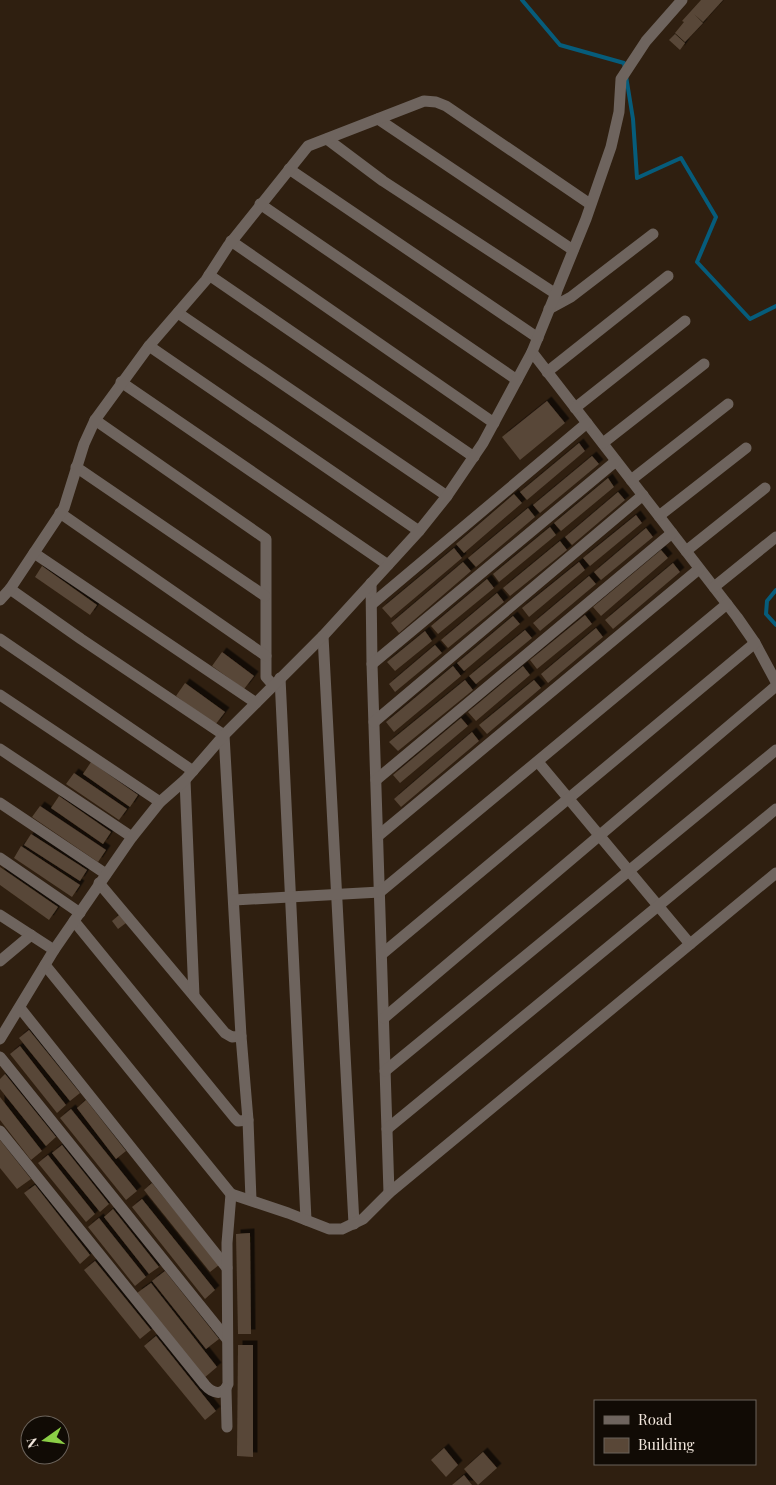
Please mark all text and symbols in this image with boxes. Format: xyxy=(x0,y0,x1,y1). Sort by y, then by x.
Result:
legend xyxy=(594,1400,756,1465)
text: Road xyxy=(638,1409,672,1429)
north arrow xyxy=(20,1415,70,1465)
text: Building xyxy=(638,1434,695,1454)
text: N xyxy=(21,1436,42,1450)

